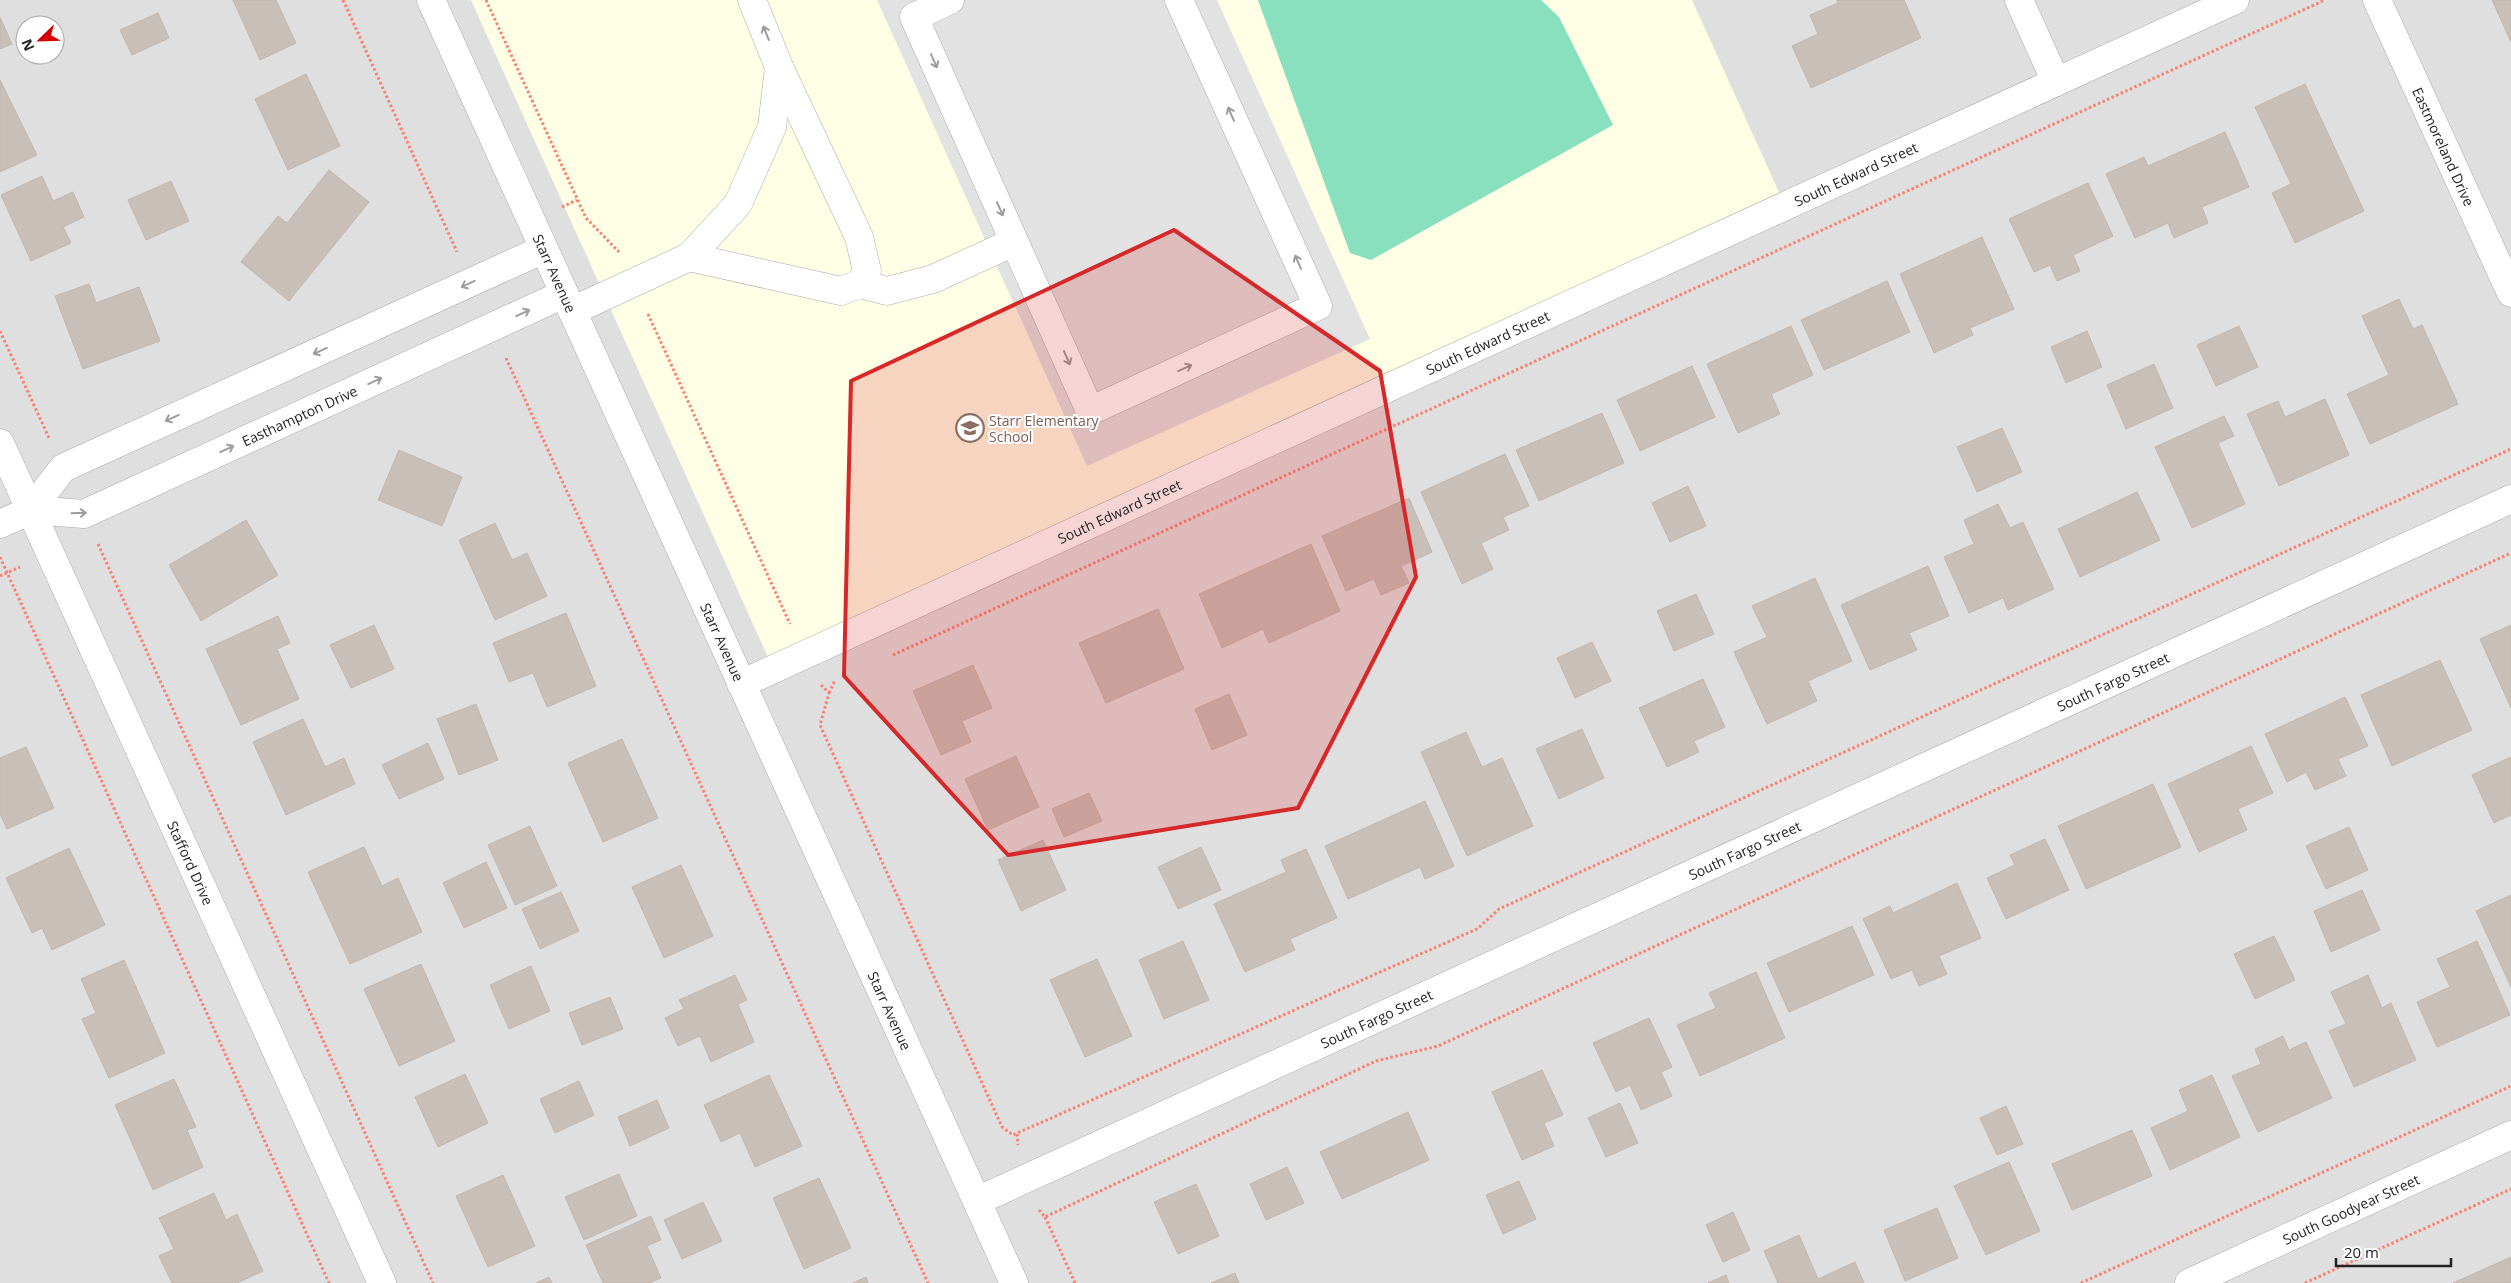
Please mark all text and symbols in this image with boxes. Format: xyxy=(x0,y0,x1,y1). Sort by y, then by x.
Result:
north arrow xyxy=(15,15,65,65)
one-way arrow xyxy=(760,26,770,41)
text: N xyxy=(17,36,39,54)
one-way arrow xyxy=(929,53,939,68)
street label: Eastmoreland Drive xyxy=(2409,84,2479,209)
one-way arrow xyxy=(1226,107,1235,122)
street label: South Edward Street xyxy=(1791,137,1921,210)
one-way arrow xyxy=(996,202,1006,217)
street label: Starr Avenue xyxy=(529,231,581,316)
one-way arrow xyxy=(1293,255,1303,270)
one-way arrow xyxy=(461,279,476,289)
street label: South Edward Street xyxy=(1423,306,1552,379)
one-way arrow xyxy=(515,308,530,318)
one-way arrow xyxy=(313,347,328,356)
one-way arrow xyxy=(1062,350,1072,365)
one-way arrow xyxy=(1177,362,1192,372)
one-way arrow xyxy=(367,376,382,385)
street label: Easthampton Drive xyxy=(238,381,360,450)
place label: Starr Elementary School xyxy=(989,411,1100,446)
school or university icon: Starr Elementary School xyxy=(955,413,985,443)
one-way arrow xyxy=(165,414,180,424)
one-way arrow xyxy=(219,443,234,453)
street label: South Edward Street xyxy=(1054,474,1184,547)
one-way arrow xyxy=(70,508,86,518)
street label: Starr Avenue xyxy=(697,600,749,684)
street label: South Fargo Street xyxy=(2054,647,2172,715)
street label: South Fargo Street xyxy=(1685,816,1804,884)
street label: Stafford Drive xyxy=(163,817,218,908)
street label: Starr Avenue xyxy=(864,968,916,1053)
street label: South Fargo Street xyxy=(1317,984,1435,1052)
street label: South Goodyear Street xyxy=(2279,1169,2422,1248)
scale bar xyxy=(2336,1236,2451,1268)
text: 20 m xyxy=(2344,1242,2379,1262)

